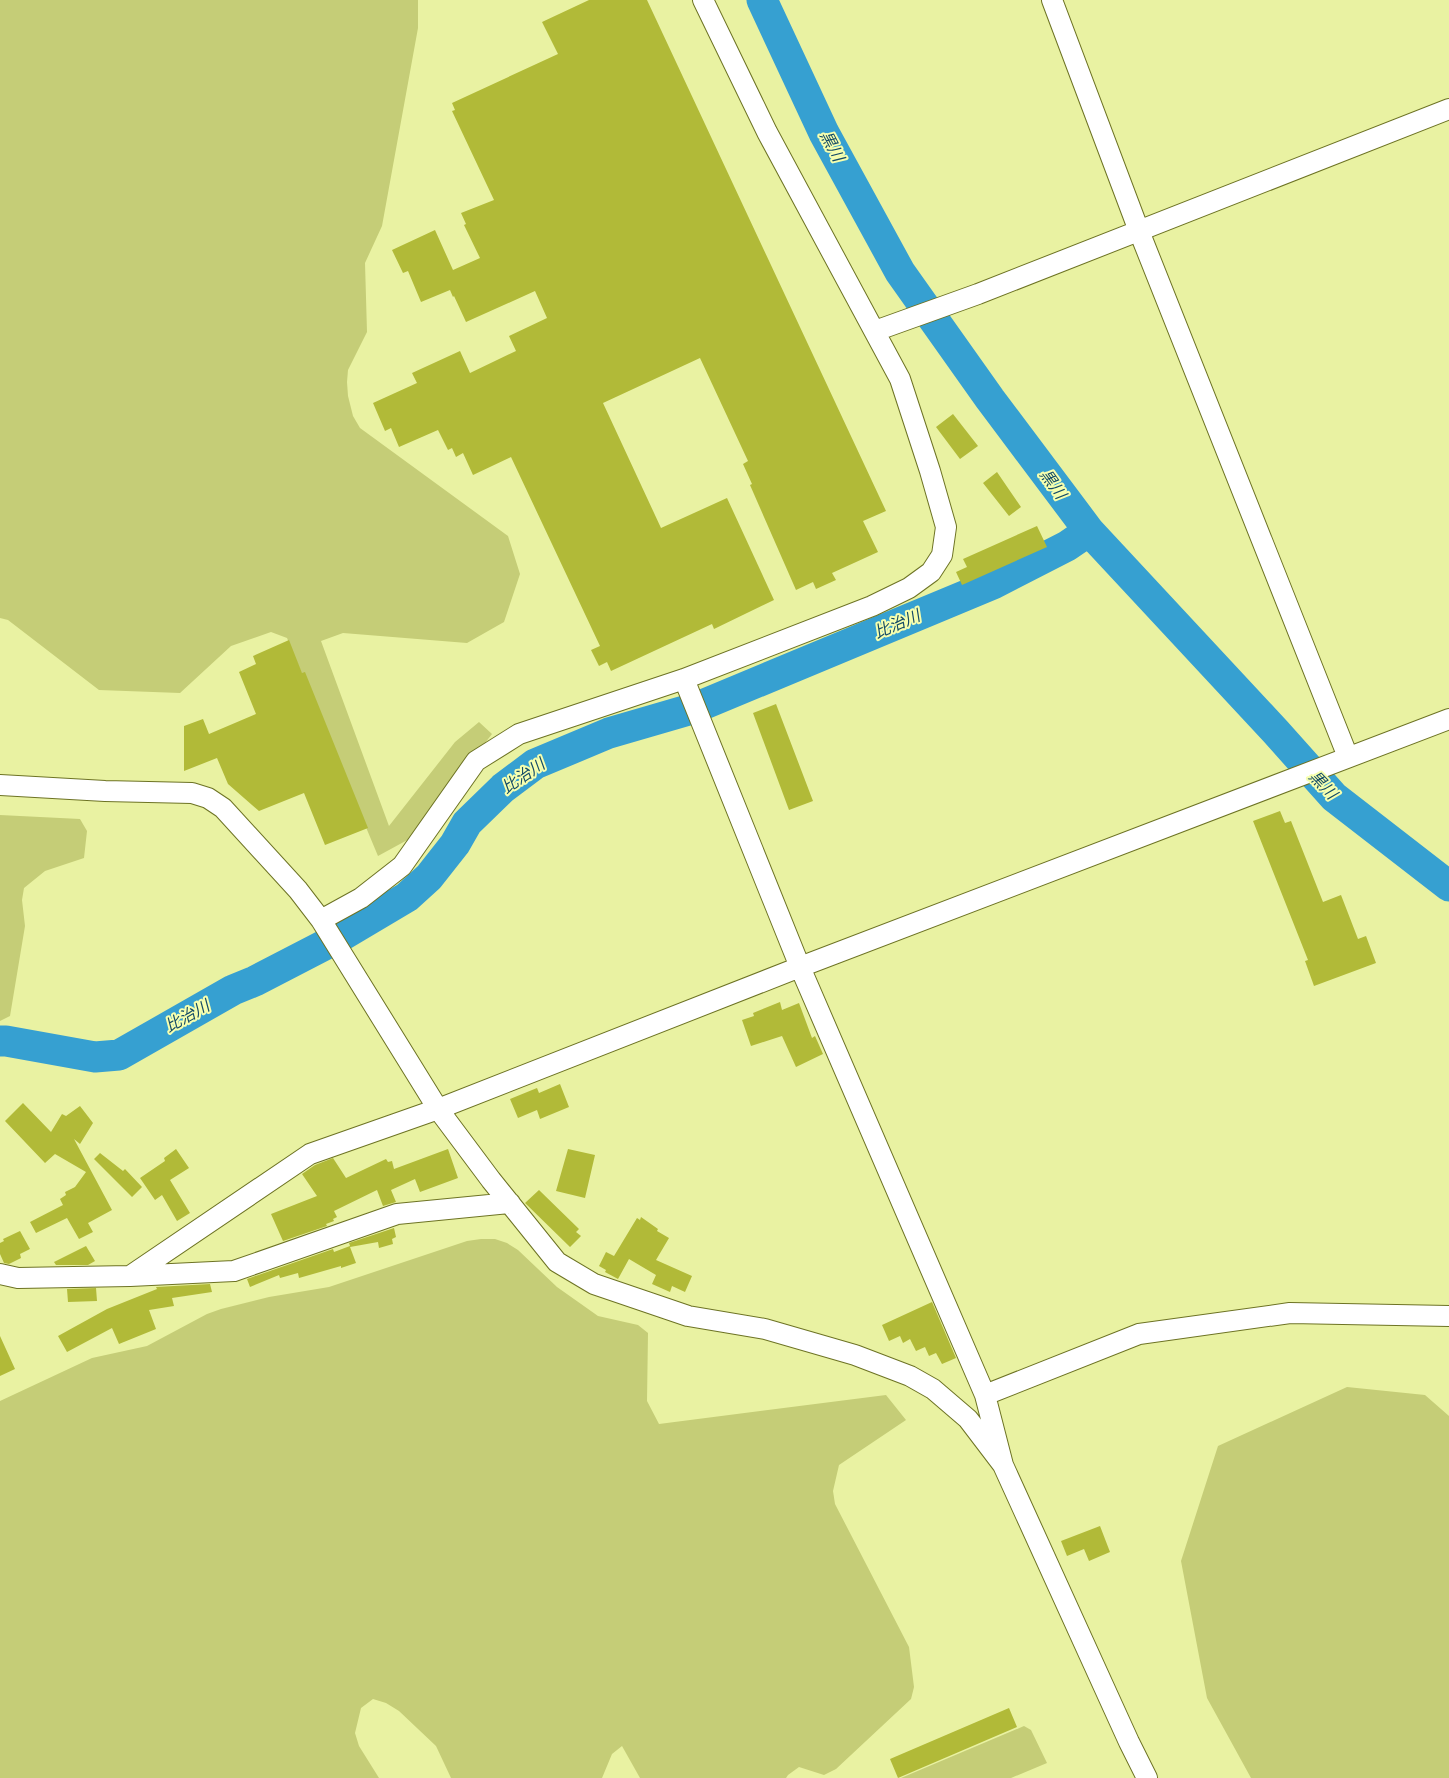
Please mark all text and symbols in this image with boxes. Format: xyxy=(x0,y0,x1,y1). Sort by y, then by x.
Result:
water label: 黒川 xyxy=(816,127,849,166)
water label: 黒川 xyxy=(1036,465,1071,504)
water label: 比治川 xyxy=(871,605,925,642)
water label: 比治川 xyxy=(498,754,550,797)
water label: 黒川 xyxy=(1305,767,1342,805)
water label: 比治川 xyxy=(161,995,214,1036)

